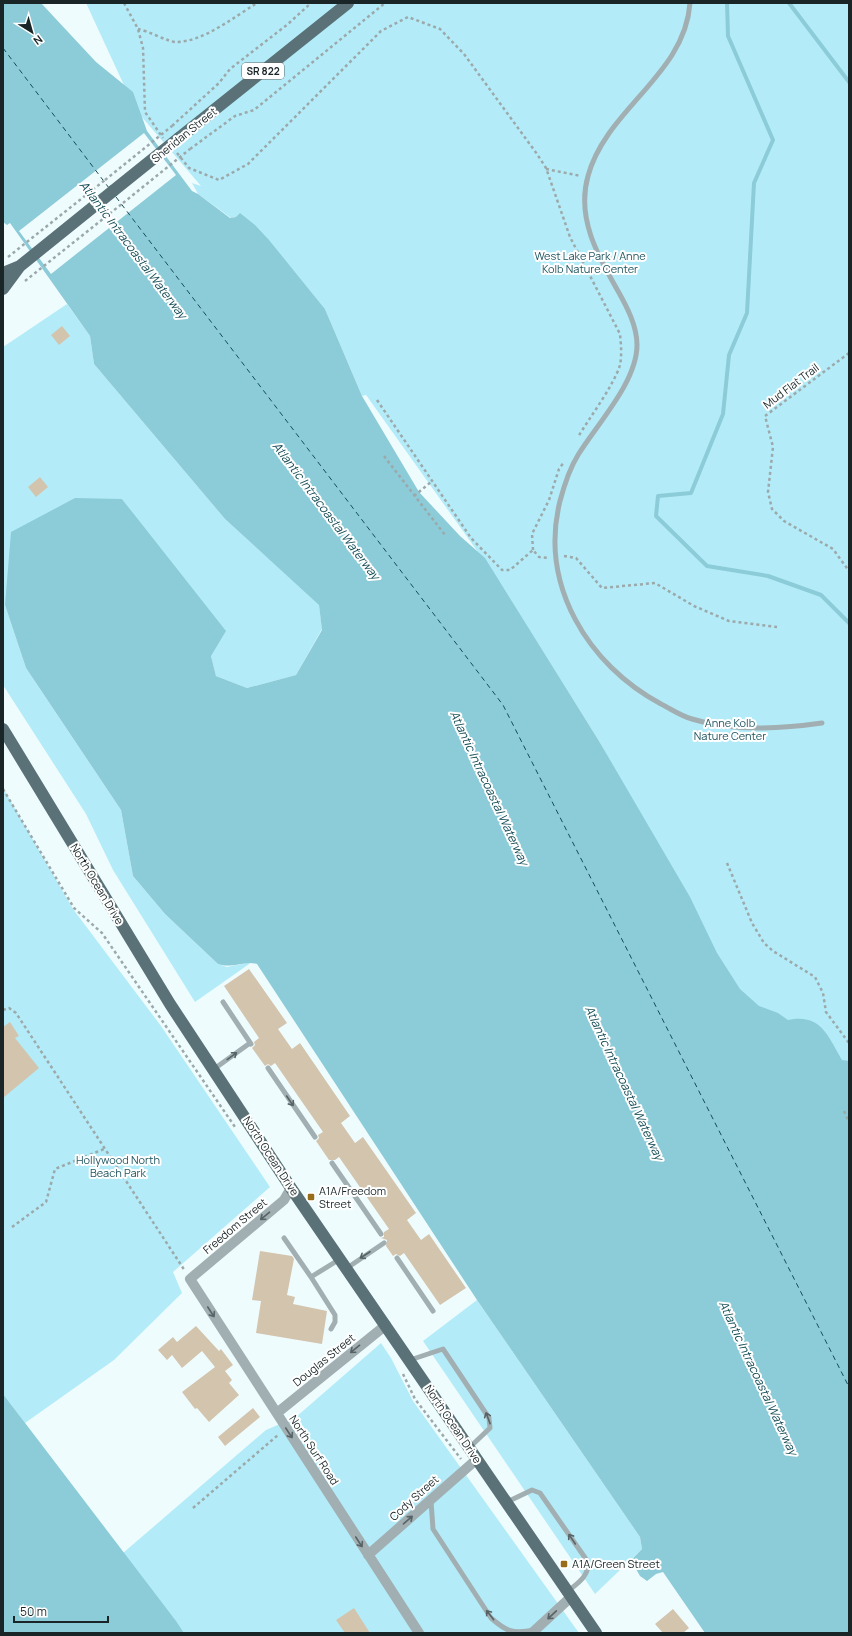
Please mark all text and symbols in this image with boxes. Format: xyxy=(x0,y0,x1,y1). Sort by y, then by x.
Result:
north arrow xyxy=(12,12,52,52)
text: N xyxy=(31,32,46,49)
road number: SR 822 xyxy=(242,63,284,79)
street label: Sheridan Street xyxy=(148,104,219,166)
water label: Atlantic Intracoastal Waterway xyxy=(76,177,192,324)
park label: West Lake Park / Anne Kolb Nature Center xyxy=(534,248,646,276)
street label: Mud Flat Trail xyxy=(760,360,822,412)
water label: Atlantic Intracoastal Waterway xyxy=(269,438,385,585)
water label: Atlantic Intracoastal Waterway xyxy=(446,708,534,869)
park label: Anne Kolb Nature Center xyxy=(694,715,766,743)
street label: North Ocean Drive xyxy=(67,840,128,927)
water label: Atlantic Intracoastal Waterway xyxy=(581,1003,669,1164)
one-way arrow xyxy=(226,1052,237,1060)
one-way arrow xyxy=(286,1095,294,1106)
street label: North Ocean Drive xyxy=(240,1113,303,1199)
park label: Hollywood North Beach Park xyxy=(76,1152,160,1180)
place label: A1A/Freedom Street xyxy=(319,1183,386,1211)
marker: A1A/Freedom Street xyxy=(306,1192,316,1202)
street label: Freedom Street xyxy=(200,1194,270,1257)
one-way arrow xyxy=(260,1211,271,1220)
one-way arrow xyxy=(360,1251,371,1259)
water label: Atlantic Intracoastal Waterway xyxy=(715,1298,803,1459)
one-way arrow xyxy=(207,1306,215,1317)
street label: Douglas Street xyxy=(289,1330,358,1389)
one-way arrow xyxy=(350,1345,361,1354)
street label: North Ocean Drive xyxy=(421,1381,486,1466)
street label: North Surf Road xyxy=(286,1412,343,1488)
one-way arrow xyxy=(483,1413,491,1425)
one-way arrow xyxy=(285,1427,293,1438)
street label: Cody Street xyxy=(386,1472,441,1524)
one-way arrow xyxy=(403,1516,413,1525)
one-way arrow xyxy=(568,1534,576,1545)
one-way arrow xyxy=(356,1536,364,1548)
place label: A1A/Green Street xyxy=(572,1556,660,1571)
marker: A1A/Green Street xyxy=(559,1559,569,1569)
scale bar xyxy=(14,1598,108,1624)
text: 50 m xyxy=(20,1603,47,1620)
one-way arrow xyxy=(486,1610,494,1621)
one-way arrow xyxy=(547,1610,557,1620)

